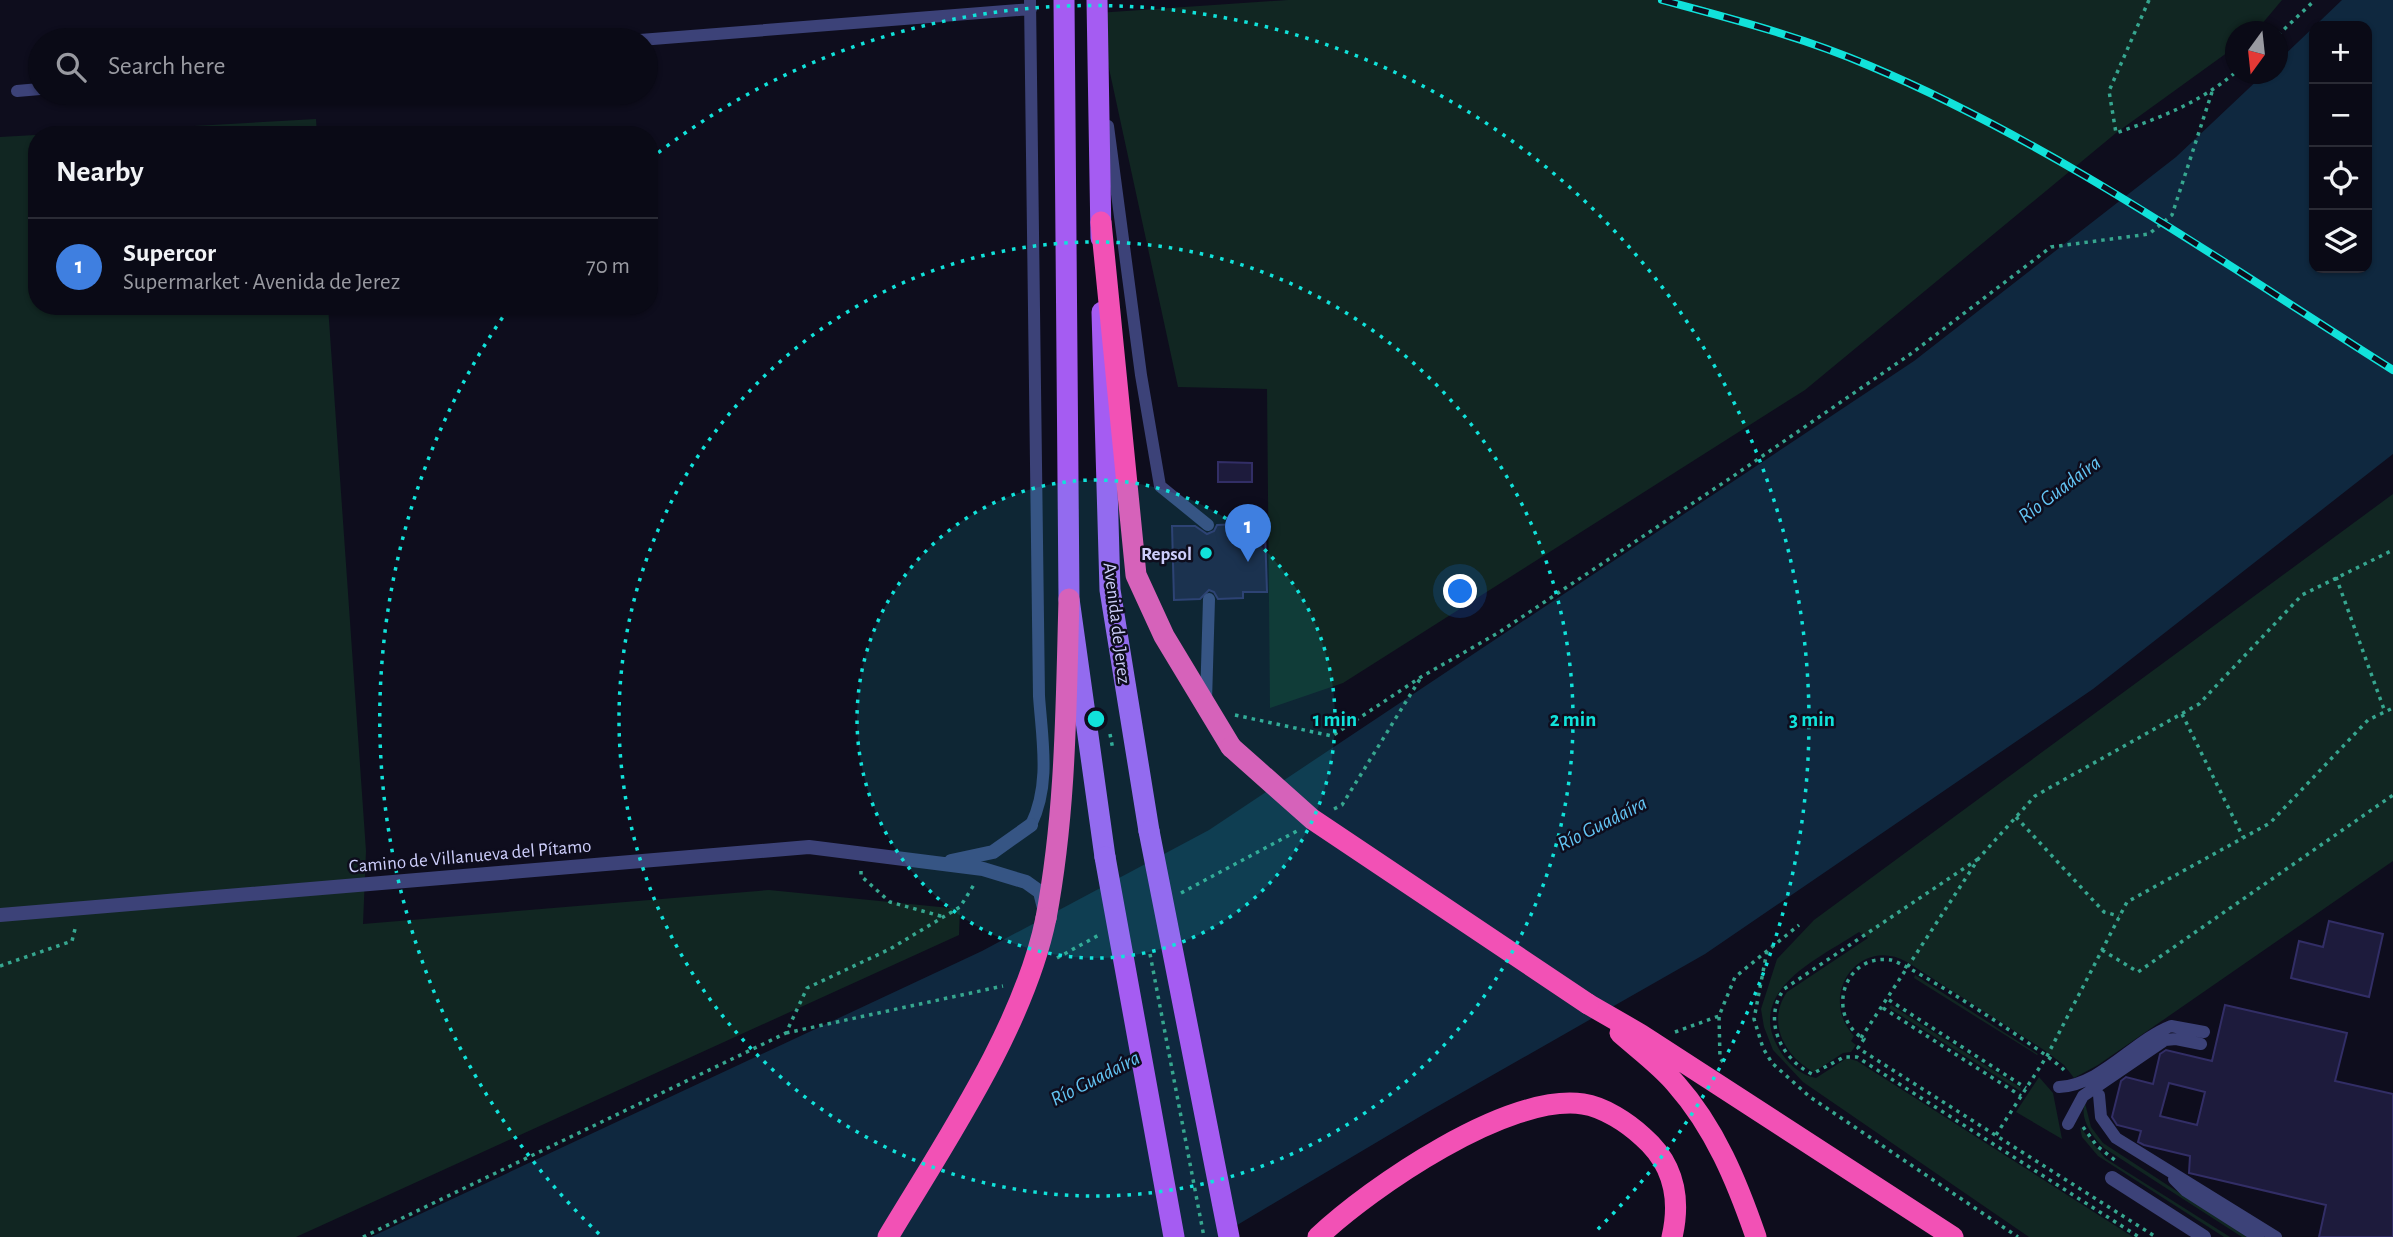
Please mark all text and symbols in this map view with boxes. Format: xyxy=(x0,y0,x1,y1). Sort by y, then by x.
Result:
north arrow xyxy=(2225,21,2288,84)
map controls xyxy=(2309,21,2372,273)
button: + xyxy=(2309,21,2372,84)
search box xyxy=(28,28,658,105)
icon: search xyxy=(52,48,90,86)
text: Search here xyxy=(108,53,226,79)
button: − xyxy=(2309,84,2372,147)
button: locate xyxy=(2309,147,2372,210)
text: Nearby xyxy=(56,157,144,187)
button: layers xyxy=(2309,210,2372,273)
text: Supercor xyxy=(123,240,216,266)
text: 1 xyxy=(75,255,83,278)
text: 70 m xyxy=(586,255,630,278)
text: Supermarket · Avenida de Jerez xyxy=(123,271,400,294)
water label: Río Guadaíra xyxy=(2014,452,2104,527)
pin: 1 xyxy=(1225,504,1271,562)
place label: Repsol xyxy=(1141,545,1192,564)
marker: Repsol xyxy=(1198,545,1214,561)
street label: Avenida de Jerez xyxy=(1100,561,1133,685)
your location xyxy=(1443,574,1477,608)
centre of rings xyxy=(1084,707,1108,731)
text: 1 min xyxy=(1313,709,1357,730)
text: 2 min xyxy=(1550,709,1596,730)
text: 3 min xyxy=(1789,709,1835,730)
water label: Río Guadaíra xyxy=(1554,792,1650,855)
street label: Camino de Villanueva del Pítamo xyxy=(348,836,592,877)
water label: Río Guadaíra xyxy=(1047,1047,1143,1110)

